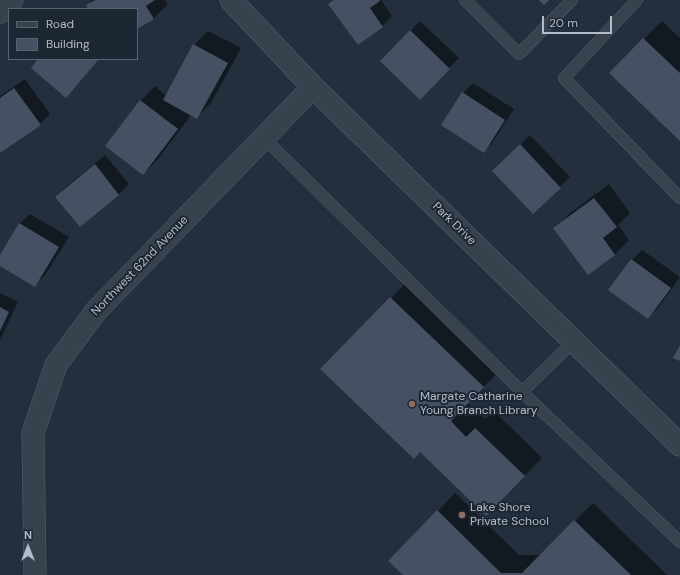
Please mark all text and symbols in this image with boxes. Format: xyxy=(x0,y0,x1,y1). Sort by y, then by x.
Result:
legend xyxy=(8,8,138,60)
scale bar xyxy=(544,8,614,34)
text: 20 m xyxy=(549,15,578,31)
text: Road xyxy=(46,16,74,32)
text: Building xyxy=(46,36,90,52)
street label: Park Drive xyxy=(429,200,479,248)
street label: Northwest 62nd Avenue xyxy=(88,213,192,319)
place label: Margate Catharine Young Branch Library xyxy=(420,390,538,418)
marker: Margate Catharine Young Branch Library xyxy=(407,399,417,409)
place label: Lake Shore Private School xyxy=(470,501,549,529)
marker: Lake Shore Private School xyxy=(457,510,467,520)
north arrow xyxy=(8,527,48,567)
text: N xyxy=(24,528,32,542)

